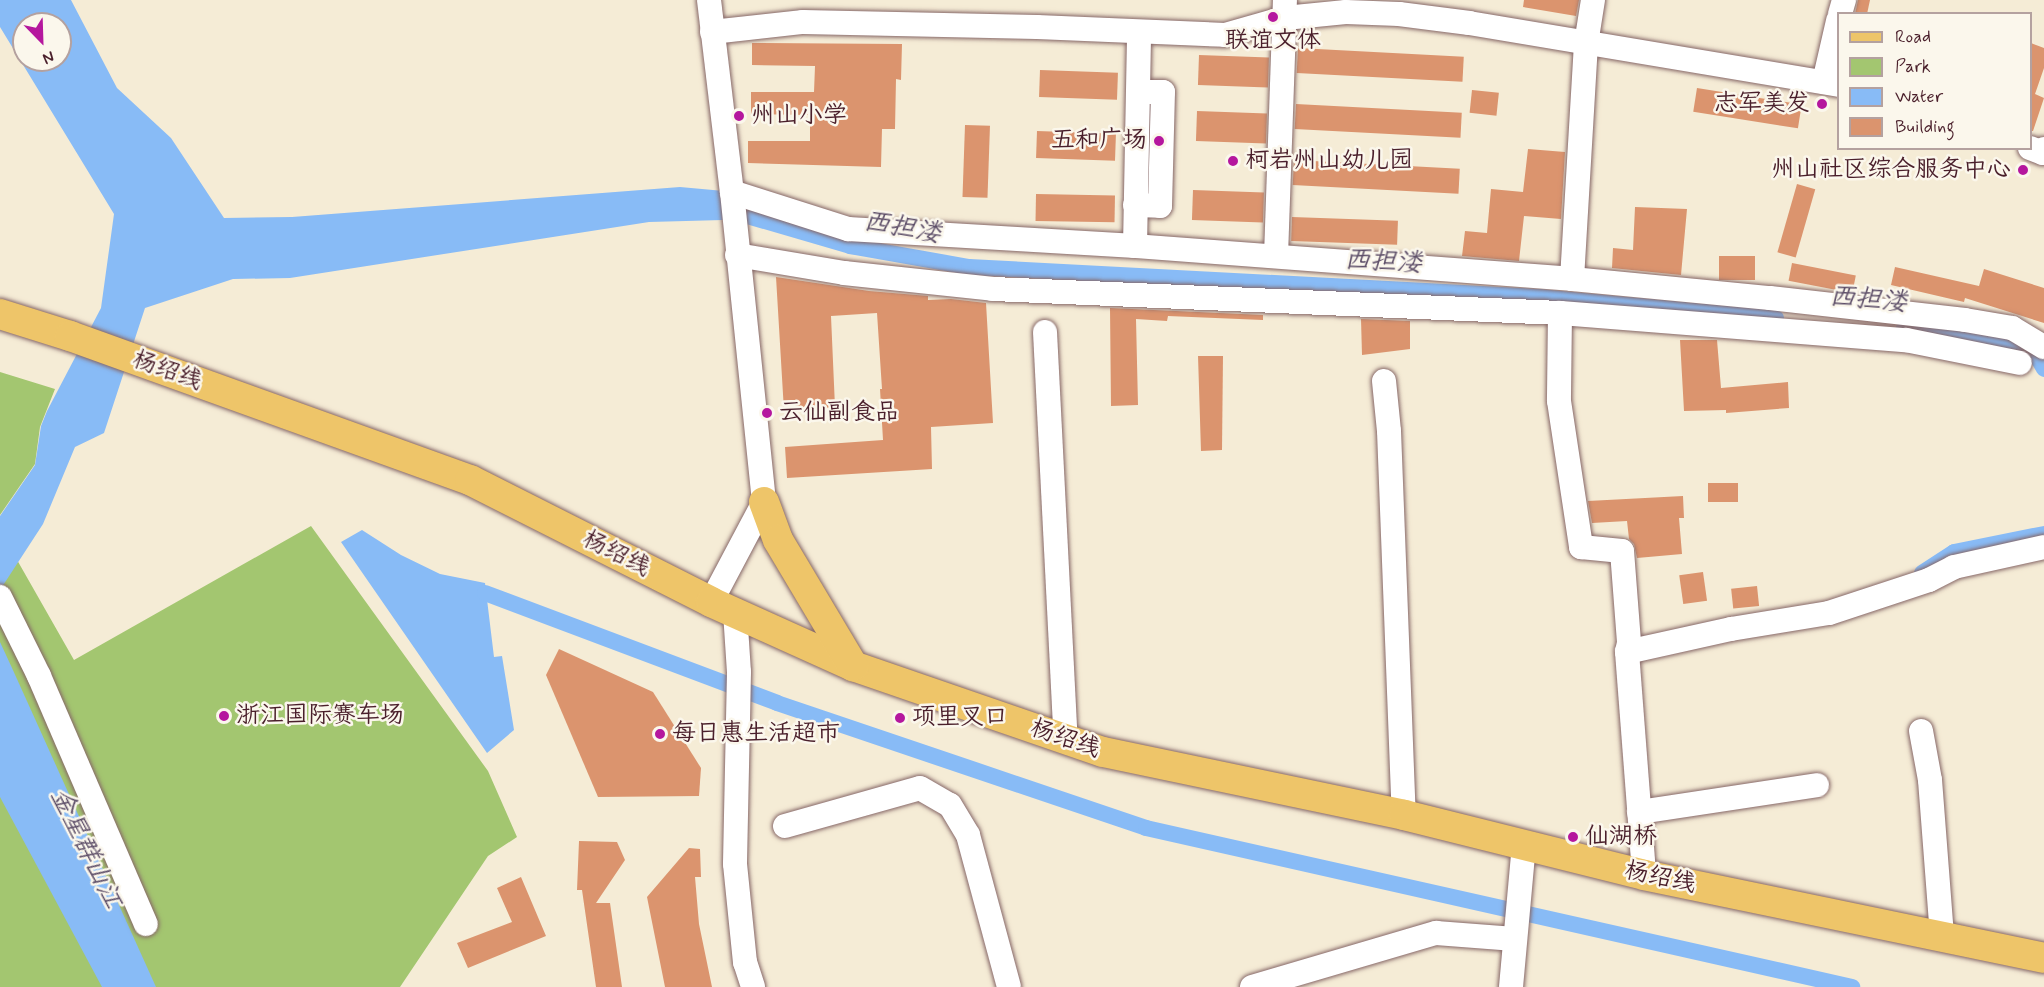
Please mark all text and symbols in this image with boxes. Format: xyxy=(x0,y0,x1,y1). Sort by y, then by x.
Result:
marker: 联谊文体 xyxy=(1266,10,1280,24)
north arrow xyxy=(12,12,72,72)
legend xyxy=(1837,12,2032,150)
text: Road xyxy=(1895,25,1931,49)
place label: 联谊文体 xyxy=(1225,27,1321,55)
text: N xyxy=(39,45,57,69)
text: Park xyxy=(1895,55,1931,79)
text: Water xyxy=(1895,85,1943,109)
place label: 志军美发 xyxy=(1714,90,1810,118)
marker: 志军美发 xyxy=(1815,97,1829,111)
place label: 州山小学 xyxy=(751,102,847,130)
marker: 州山小学 xyxy=(732,109,746,123)
text: Building xyxy=(1895,115,1955,139)
place label: 五和广场 xyxy=(1051,127,1147,155)
marker: 五和广场 xyxy=(1152,134,1166,148)
place label: 柯岩州山幼儿园 xyxy=(1245,147,1413,175)
marker: 柯岩州山幼儿园 xyxy=(1226,154,1240,168)
place label: 州山社区综合服务中心 xyxy=(1771,156,2011,184)
marker: 州山社区综合服务中心 xyxy=(2016,163,2030,177)
water label: 西担溇 xyxy=(861,207,943,251)
water label: 西担溇 xyxy=(1343,245,1423,281)
water label: 西担溇 xyxy=(1828,282,1908,320)
street label: 杨绍线 xyxy=(128,345,206,397)
place label: 云仙副食品 xyxy=(779,399,899,427)
marker: 云仙副食品 xyxy=(760,406,774,420)
street label: 杨绍线 xyxy=(577,525,655,583)
place label: 浙江国际赛车场 xyxy=(236,702,404,730)
place label: 项里叉口 xyxy=(912,704,1008,732)
marker: 浙江国际赛车场 xyxy=(217,709,231,723)
marker: 项里叉口 xyxy=(893,711,907,725)
street label: 杨绍线 xyxy=(1026,714,1104,764)
place label: 每日惠生活超市 xyxy=(672,720,840,748)
marker: 每日惠生活超市 xyxy=(653,727,667,741)
water label: 金星群山江 xyxy=(42,784,128,914)
place label: 仙湖桥 xyxy=(1585,823,1657,851)
marker: 仙湖桥 xyxy=(1566,830,1580,844)
street label: 杨绍线 xyxy=(1622,856,1698,900)

